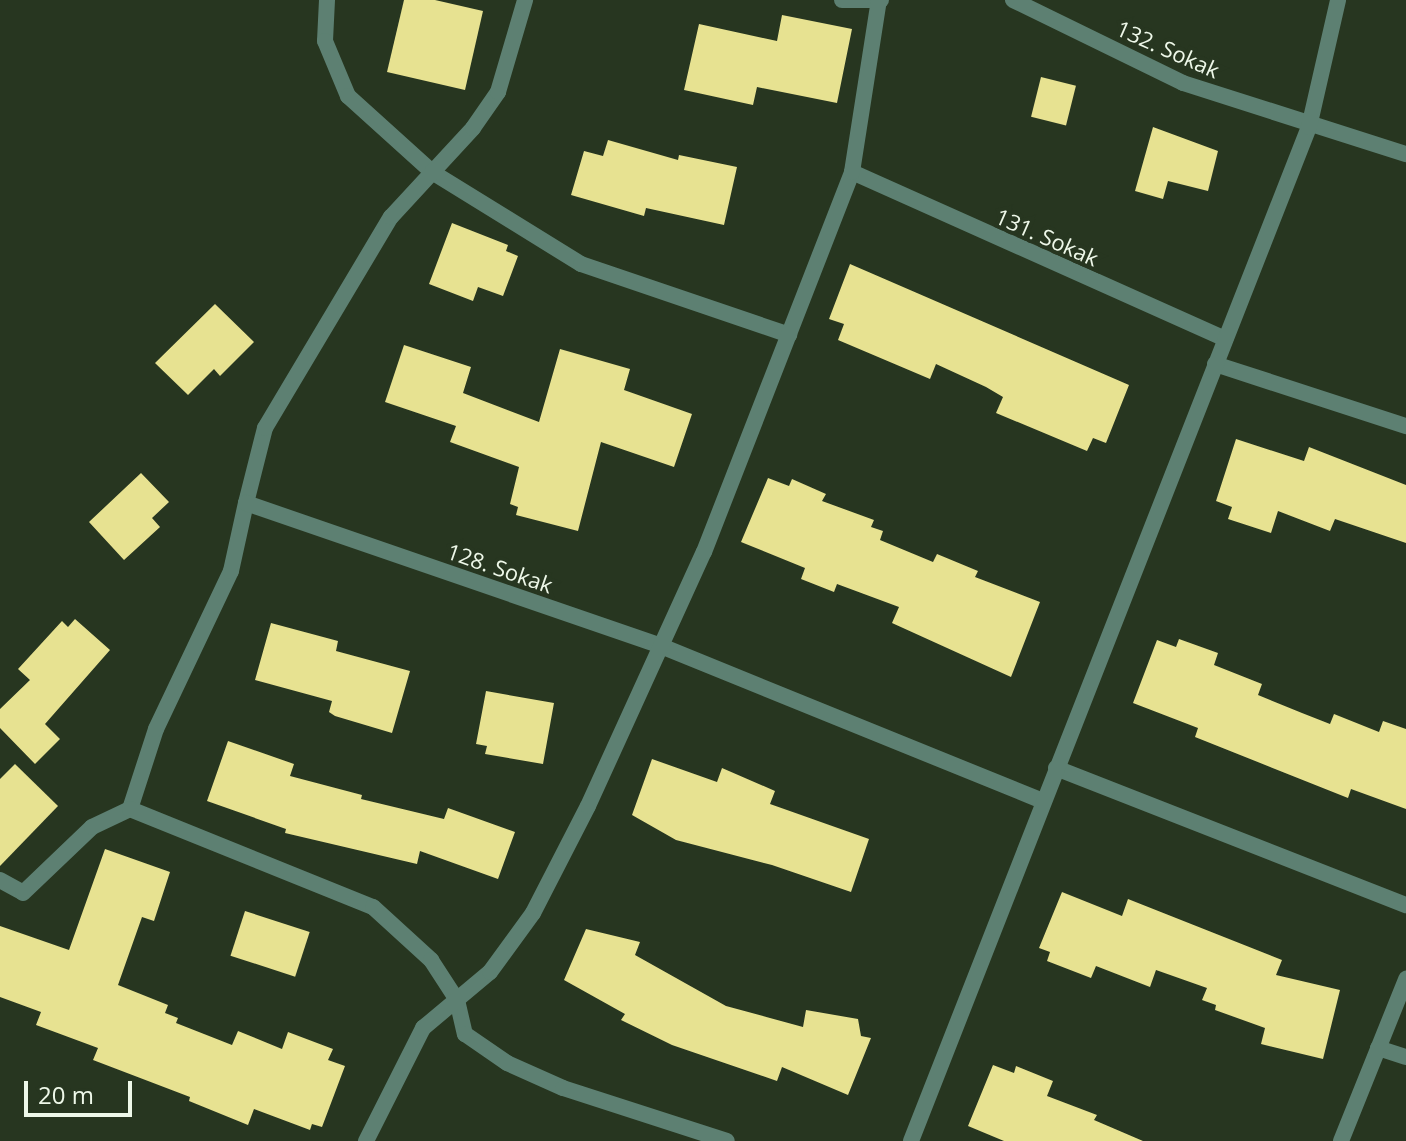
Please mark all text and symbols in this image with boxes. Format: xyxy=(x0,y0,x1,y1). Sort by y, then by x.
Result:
street label: 132. Sokak xyxy=(1112,15,1224,83)
street label: 131. Sokak xyxy=(991,203,1103,271)
street label: 128. Sokak xyxy=(444,538,556,598)
scale bar xyxy=(28,1065,136,1115)
text: 20 m xyxy=(38,1078,94,1111)

